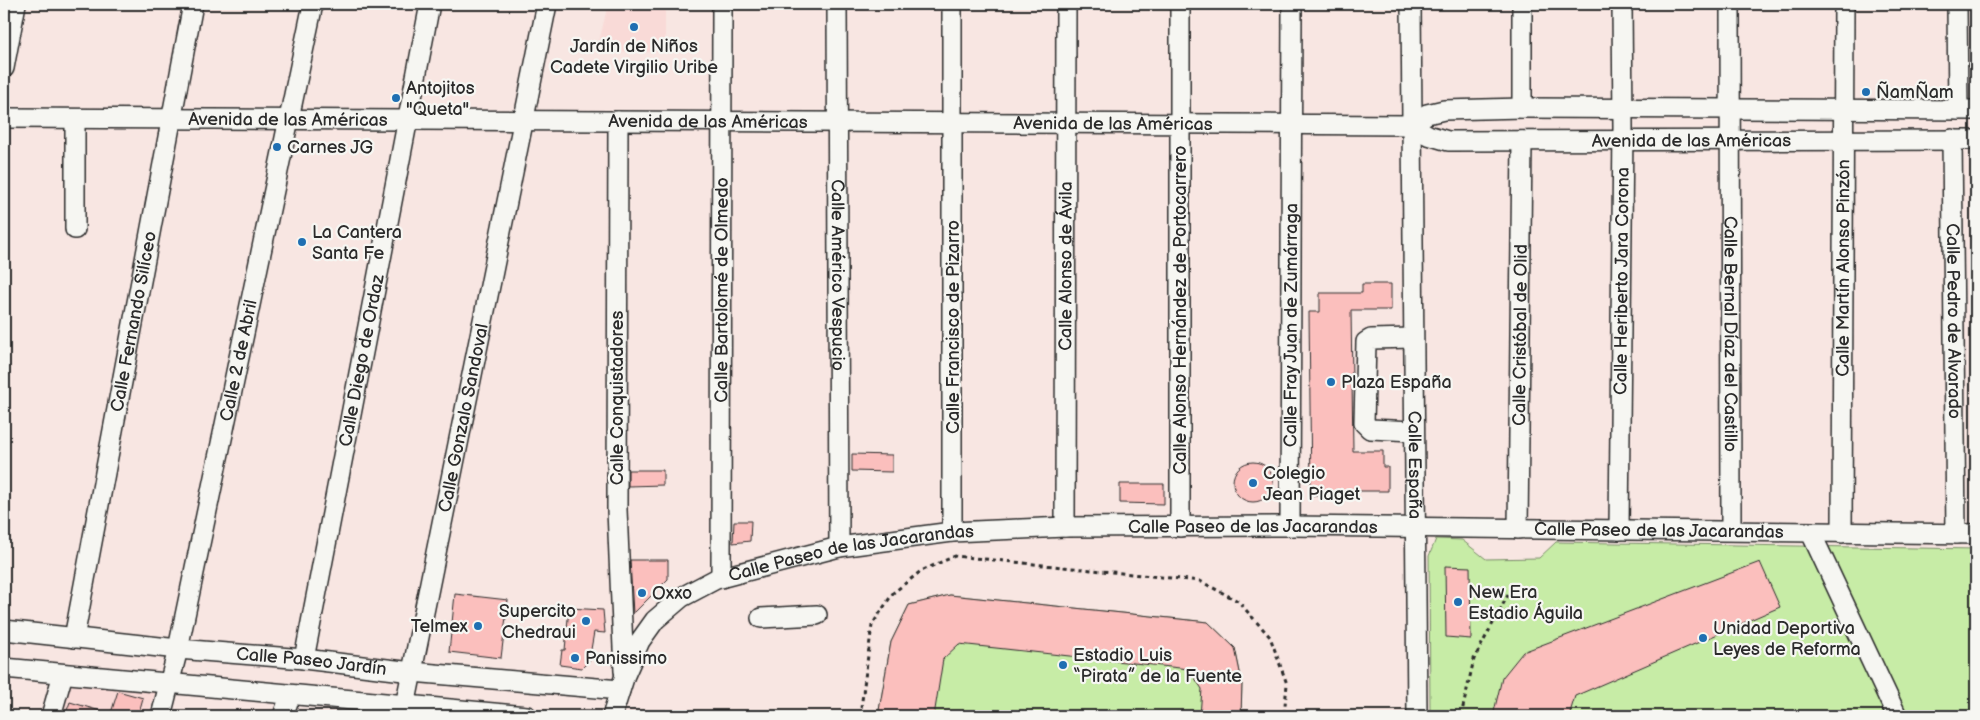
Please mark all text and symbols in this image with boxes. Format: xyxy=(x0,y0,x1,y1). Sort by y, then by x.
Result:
marker: Jardín de Niños Cadete Virgilio Uribe xyxy=(628,21,640,33)
place label: Jardín de Niños Cadete Virgilio Uribe xyxy=(550,36,718,78)
place label: Antojitos "Queta" xyxy=(406,78,475,120)
place label: ÑamÑam xyxy=(1876,81,1954,103)
marker: ÑamÑam xyxy=(1860,86,1872,98)
marker: Antojitos "Queta" xyxy=(390,92,402,104)
street label: Avenida de las Américas xyxy=(188,108,388,130)
street label: Avenida de las Américas xyxy=(608,111,808,132)
street label: Avenida de las Américas xyxy=(1013,113,1213,135)
street label: Avenida de las Américas xyxy=(1592,130,1791,151)
place label: Carnes JG xyxy=(287,137,373,158)
marker: Carnes JG xyxy=(271,141,283,153)
street label: Calle Alonso Hernández de Portocarrero xyxy=(1170,146,1191,474)
street label: Calle Martín Alonso Pinzón xyxy=(1832,159,1854,377)
street label: Calle Heriberto Jara Corona xyxy=(1610,167,1633,395)
street label: Calle Bartolomé de Olmedo xyxy=(711,177,732,403)
street label: Calle Américo Vespucio xyxy=(827,179,849,371)
street label: Calle Alonso de Ávila xyxy=(1053,181,1076,351)
street label: Calle Fray Juan de Zumárraga xyxy=(1280,203,1302,447)
street label: Calle Bernal Díaz del Castillo xyxy=(1720,216,1741,452)
street label: Calle Francisco de Pizarro xyxy=(943,220,964,434)
place label: La Cantera Santa Fe xyxy=(312,222,402,264)
street label: Calle Pedro de Alvarado xyxy=(1942,223,1965,419)
street label: Calle Fernando Silíceo xyxy=(106,229,161,414)
marker: La Cantera Santa Fe xyxy=(296,236,308,248)
street label: Calle Cristóbal de Olid xyxy=(1509,244,1531,426)
street label: Calle Diego de Ordaz xyxy=(335,272,388,448)
street label: Calle 2 de Abril xyxy=(215,298,261,423)
street label: Calle Conquistadores xyxy=(607,311,628,485)
street label: Calle Gonzalo Sandoval xyxy=(434,322,493,514)
place label: Plaza España xyxy=(1341,372,1452,393)
marker: Plaza España xyxy=(1325,376,1337,388)
street label: Calle España xyxy=(1404,411,1426,519)
place label: Colegio Jean Piaget xyxy=(1263,463,1361,505)
marker: Colegio Jean Piaget xyxy=(1247,477,1259,489)
street label: Calle Paseo de las Jacarandas xyxy=(1128,515,1378,538)
street label: Calle Paseo de las Jacarandas xyxy=(1534,518,1784,542)
street label: Calle Paseo de las Jacarandas xyxy=(726,521,974,586)
place label: New Era Estadio Águila xyxy=(1468,582,1583,624)
place label: Oxxo xyxy=(652,583,692,604)
marker: Oxxo xyxy=(636,587,648,599)
marker: New Era Estadio Águila xyxy=(1452,596,1464,608)
place label: Supercito Chedraui xyxy=(499,601,576,643)
marker: Supercito Chedraui xyxy=(580,615,592,627)
place label: Telmex xyxy=(411,616,469,637)
place label: Unidad Deportiva Leyes de Reforma xyxy=(1713,618,1861,660)
marker: Telmex xyxy=(472,620,484,632)
marker: Unidad Deportiva Leyes de Reforma xyxy=(1697,632,1709,644)
street label: Calle Paseo Jardín xyxy=(235,643,388,679)
place label: Estadio Luis “Pirata” de la Fuente xyxy=(1073,645,1242,687)
place label: Panissimo xyxy=(585,648,667,669)
marker: Panissimo xyxy=(569,652,581,664)
marker: Estadio Luis “Pirata” de la Fuente xyxy=(1057,659,1069,671)

